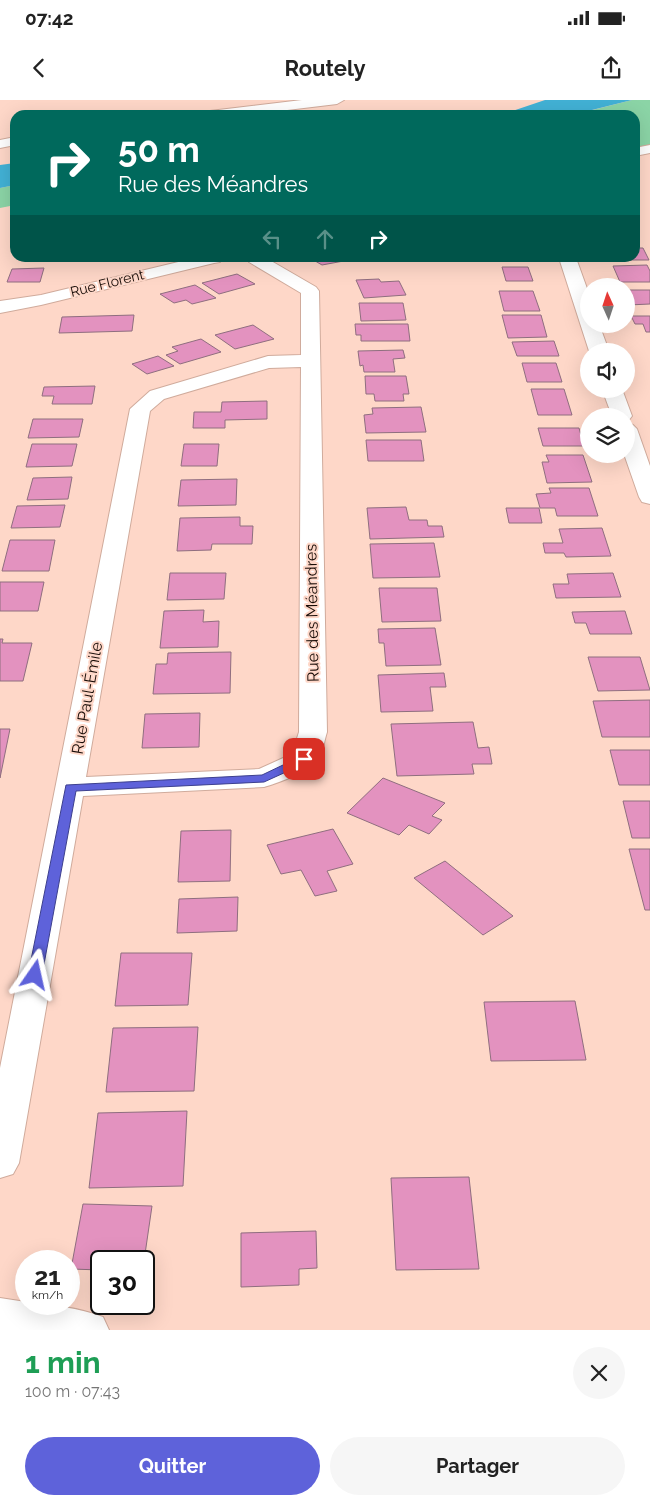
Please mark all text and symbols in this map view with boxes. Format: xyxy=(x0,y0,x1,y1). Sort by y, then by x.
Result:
text: 07:42 xyxy=(25,7,74,29)
icon: back xyxy=(25,54,53,82)
icon: share xyxy=(597,54,625,82)
text: Routely xyxy=(284,55,366,81)
text: 50 m xyxy=(118,129,200,170)
icon: right xyxy=(35,130,100,195)
text: Rue des Méandres xyxy=(118,171,308,197)
icon: left xyxy=(258,225,286,253)
icon: ahead xyxy=(311,225,339,253)
icon: right xyxy=(364,225,392,253)
street label: Rue Florent xyxy=(69,266,146,300)
north arrow xyxy=(580,278,635,332)
map controls xyxy=(580,278,635,463)
button: sound xyxy=(580,343,635,398)
button: layers xyxy=(580,408,635,463)
street label: Rue des Méandres xyxy=(301,543,323,682)
street label: Rue Paul-Émile xyxy=(67,640,106,756)
pin xyxy=(283,738,325,780)
icon: arrive xyxy=(290,745,318,773)
position arrow xyxy=(8,948,60,1000)
speed limit sign: 30 xyxy=(90,1250,155,1315)
text: 21 xyxy=(34,1261,61,1291)
text: km/h xyxy=(32,1288,63,1302)
text: 1 min xyxy=(25,1345,101,1380)
button: close xyxy=(573,1347,625,1399)
text: 100 m · 07:43 xyxy=(25,1382,120,1401)
button: Quitter xyxy=(25,1437,320,1495)
button: Partager xyxy=(330,1437,625,1495)

